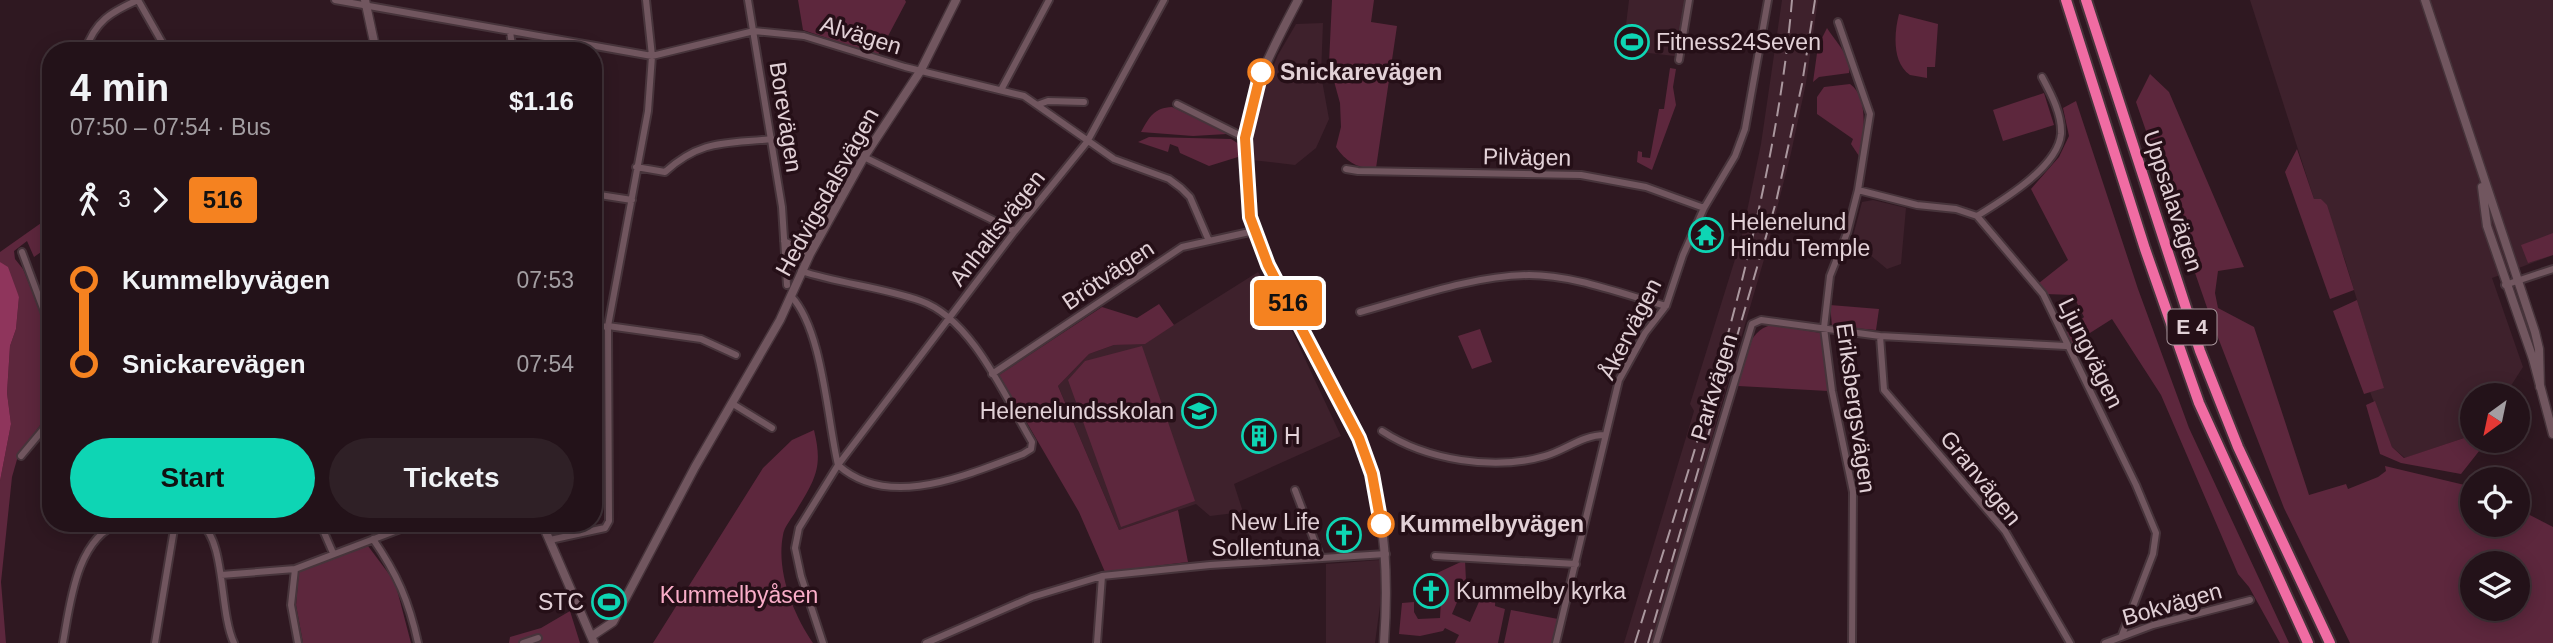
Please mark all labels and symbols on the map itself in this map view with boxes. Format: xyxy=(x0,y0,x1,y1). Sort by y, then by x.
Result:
street label: Alvägen xyxy=(817,10,905,60)
sports icon: Fitness24Seven xyxy=(1613,23,1651,61)
place label: Fitness24Seven xyxy=(1656,29,1821,55)
marker: Snickarevägen xyxy=(1248,59,1274,85)
place label: Snickarevägen xyxy=(1280,59,1442,85)
street label: Borevägen xyxy=(764,60,808,174)
street label: Hedvigsdalsvägen xyxy=(770,104,884,280)
street label: Uppsalavägen xyxy=(2138,127,2208,275)
street label: Pilvägen xyxy=(1483,143,1571,171)
street label: Anhaltsvägen xyxy=(944,165,1050,291)
place label: Helenelund Hindu Temple xyxy=(1730,209,1870,261)
temple icon: Helenelund Hindu Temple xyxy=(1687,216,1725,254)
street label: Brötvägen xyxy=(1057,235,1159,315)
street label: Åkervägen xyxy=(1593,274,1667,384)
line badge: 516 xyxy=(1248,280,1328,326)
street label: Ljungvägen xyxy=(2053,294,2129,412)
road number: E 4 xyxy=(2168,310,2216,344)
street label: Eriksbergsvägen xyxy=(1831,321,1881,495)
street label: Parkvägen xyxy=(1685,331,1743,443)
north arrow xyxy=(2460,383,2530,453)
school or university icon: Helenelundsskolan xyxy=(1180,392,1218,430)
place label: Helenelundsskolan xyxy=(980,398,1174,424)
building icon: H xyxy=(1240,417,1278,455)
place label: H xyxy=(1284,423,1301,449)
street label: Granvägen xyxy=(1935,426,2027,530)
place label: New Life Sollentuna xyxy=(1211,509,1320,561)
marker: Kummelbyvägen xyxy=(1368,511,1394,537)
place label: Kummelbyvägen xyxy=(1400,511,1584,537)
church icon: New Life Sollentuna xyxy=(1325,516,1363,554)
church icon: Kummelby kyrka xyxy=(1412,572,1450,610)
street label: Bokvägen xyxy=(2119,577,2225,631)
place label: Kummelby kyrka xyxy=(1456,578,1626,604)
park label: Kummelbyåsen xyxy=(660,582,818,608)
sports icon: STC xyxy=(590,583,628,621)
place label: STC xyxy=(538,589,584,615)

